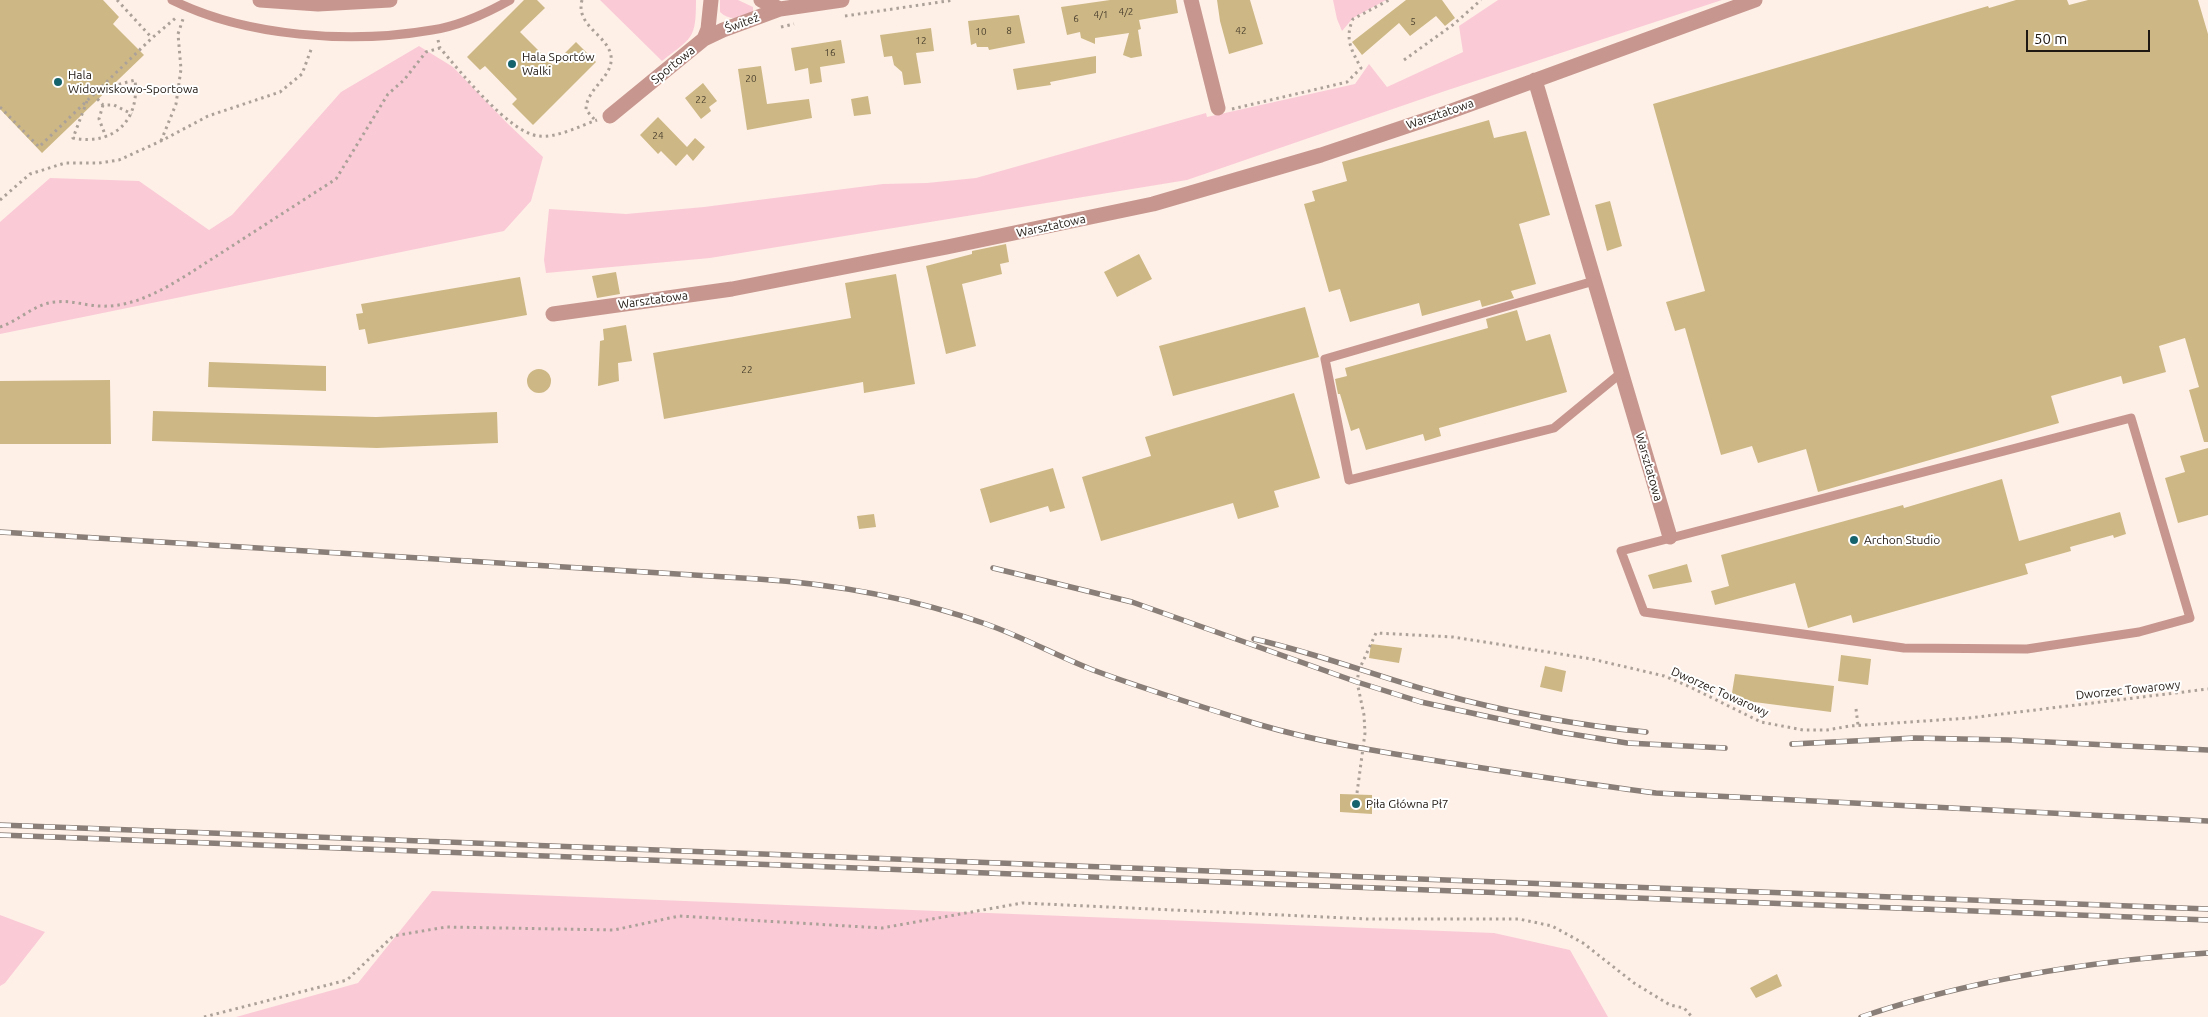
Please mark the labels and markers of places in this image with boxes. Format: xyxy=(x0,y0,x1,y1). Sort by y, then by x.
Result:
place label: Hala Sportów Walki xyxy=(522,50,595,78)
marker: Hala Sportów Walki xyxy=(506,58,518,70)
place label: Hala Widowiskowo-Sportowa xyxy=(68,68,198,96)
marker: Hala Widowiskowo-Sportowa xyxy=(52,76,64,88)
place label: Archon Studio xyxy=(1864,533,1940,547)
marker: Archon Studio xyxy=(1848,534,1860,546)
place label: Piła Główna Pł7 xyxy=(1366,797,1449,811)
marker: Piła Główna Pł7 xyxy=(1350,798,1362,810)

